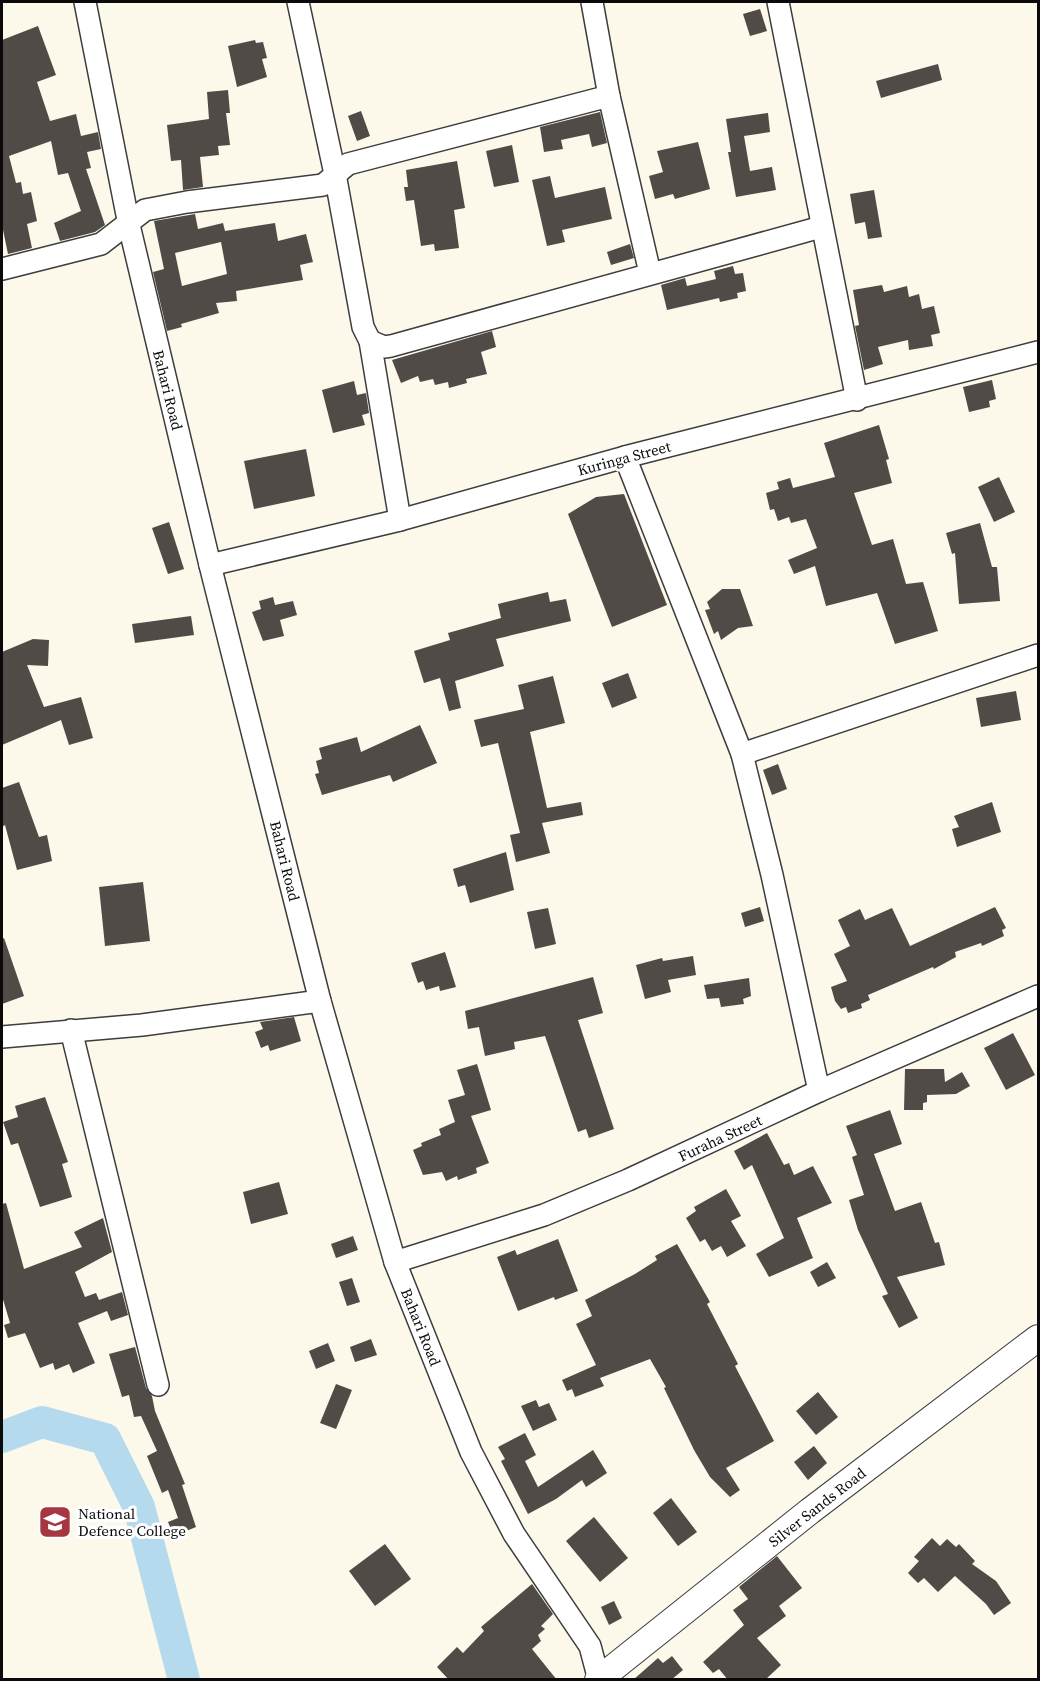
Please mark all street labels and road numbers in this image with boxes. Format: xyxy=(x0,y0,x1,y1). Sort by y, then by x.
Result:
street label: Bahari Road xyxy=(148,348,188,433)
street label: Kuringa Street xyxy=(575,435,673,481)
street label: Bahari Road xyxy=(265,819,305,904)
street label: Furaha Street xyxy=(675,1109,765,1167)
street label: Bahari Road xyxy=(396,1285,446,1369)
street label: Silver Sands Road xyxy=(764,1462,870,1552)

